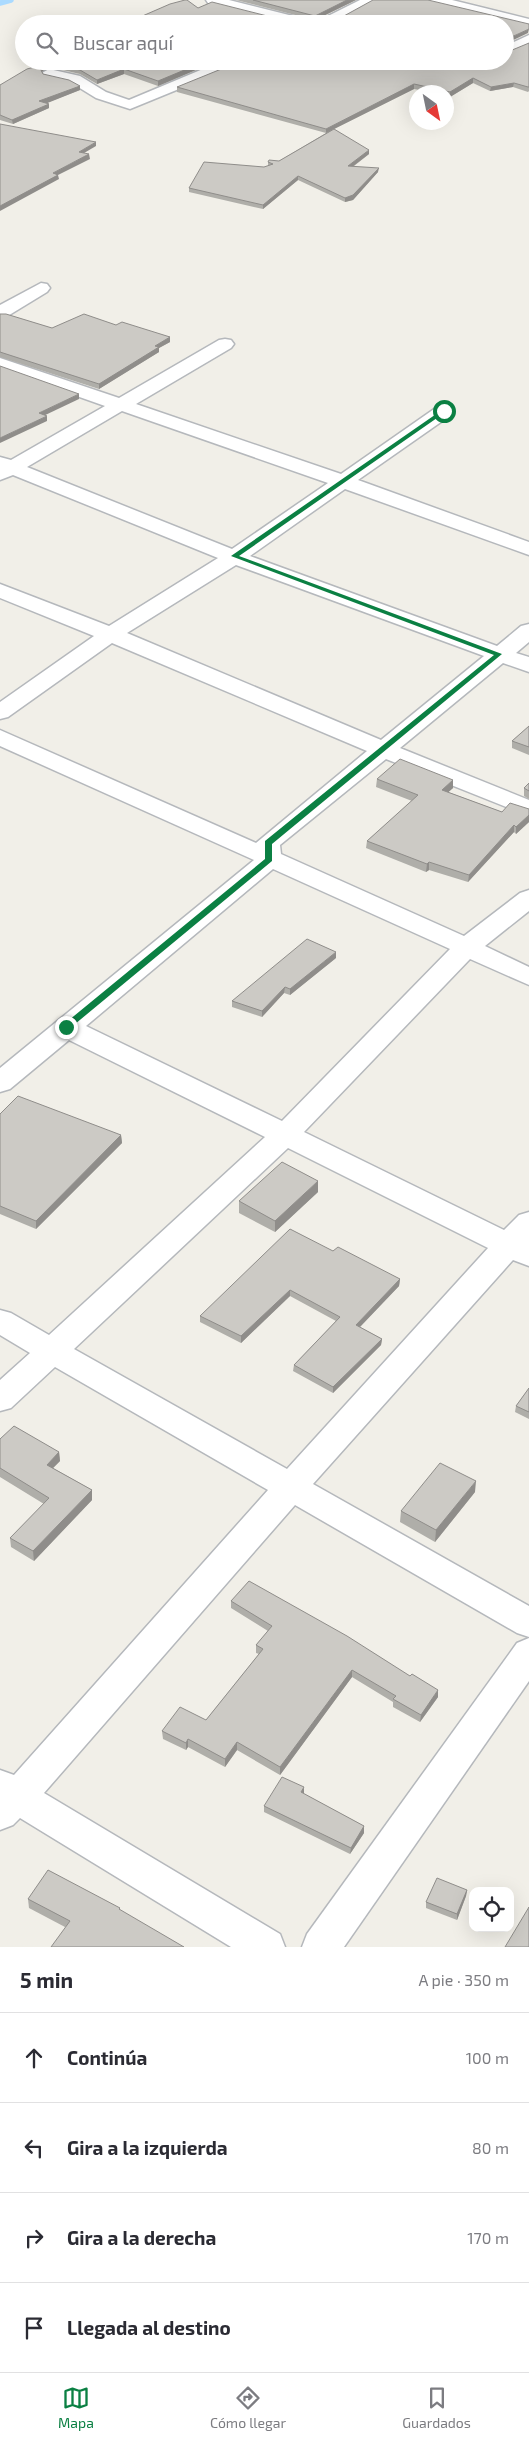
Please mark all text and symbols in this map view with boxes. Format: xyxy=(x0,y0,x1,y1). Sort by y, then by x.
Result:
search box xyxy=(15,15,514,70)
icon: search xyxy=(33,29,61,57)
text: Buscar aquí xyxy=(73,31,173,54)
north arrow xyxy=(409,85,454,130)
route start xyxy=(433,400,456,423)
route end xyxy=(55,1016,78,1039)
map controls xyxy=(469,1887,514,1932)
button: locate xyxy=(469,1887,514,1932)
text: 5 min xyxy=(20,1967,73,1992)
text: A pie · 350 m xyxy=(418,1970,509,1989)
icon: ahead xyxy=(20,2044,48,2072)
text: Continúa xyxy=(67,2046,147,2069)
text: 100 m xyxy=(466,2048,509,2067)
icon: left xyxy=(20,2134,48,2162)
text: Gira a la izquierda xyxy=(67,2136,228,2159)
text: 80 m xyxy=(472,2138,509,2157)
icon: right xyxy=(20,2224,48,2252)
text: Gira a la derecha xyxy=(67,2226,216,2249)
text: 170 m xyxy=(467,2228,509,2247)
icon: arrive xyxy=(20,2314,48,2342)
text: Llegada al destino xyxy=(67,2316,231,2339)
tab: Mapa xyxy=(58,2384,94,2431)
tab: Cómo llegar xyxy=(210,2384,286,2431)
tab: Guardados xyxy=(402,2384,471,2431)

